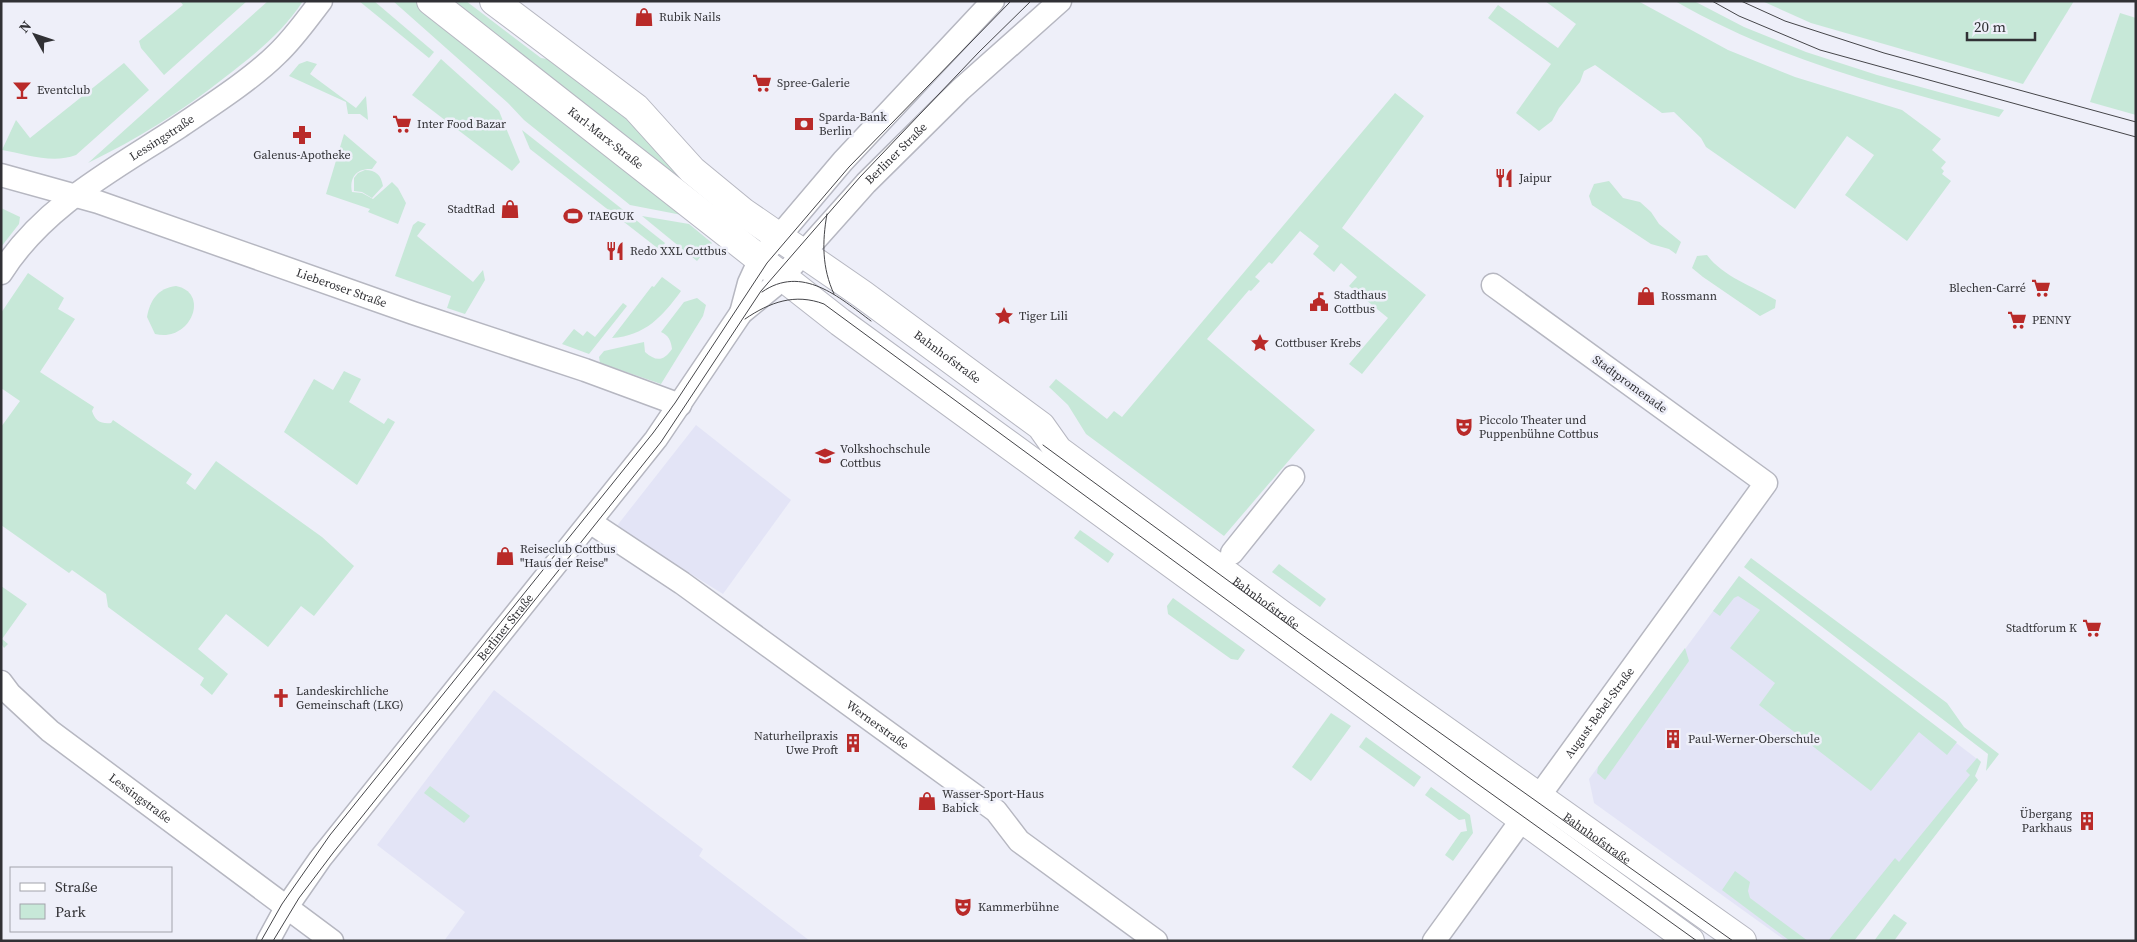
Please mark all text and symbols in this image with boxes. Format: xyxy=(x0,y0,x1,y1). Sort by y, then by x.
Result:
shop icon: Rubik Nails xyxy=(633,6,655,28)
place label: Rubik Nails xyxy=(659,9,721,25)
north arrow xyxy=(10,10,60,60)
scale bar xyxy=(1967,10,2034,42)
text: N xyxy=(14,16,36,37)
text: 20 m xyxy=(1974,16,2006,37)
supermarket icon: Spree-Galerie xyxy=(751,72,773,94)
place label: Spree-Galerie xyxy=(777,75,850,91)
bar icon: Eventclub xyxy=(11,79,33,101)
place label: Eventclub xyxy=(37,82,90,98)
street label: Karl-Marx-Straße xyxy=(565,103,647,173)
place label: Sparda-Bank Berlin xyxy=(819,109,887,139)
street label: Lessingstraße xyxy=(126,111,197,165)
supermarket icon: Inter Food Bazar xyxy=(391,113,413,135)
bank icon: Sparda-Bank Berlin xyxy=(793,113,815,135)
place label: Inter Food Bazar xyxy=(417,116,506,132)
street label: Berliner Straße xyxy=(861,119,931,188)
pharmacy icon: Galenus-Apotheke xyxy=(291,124,313,146)
place label: Galenus-Apotheke xyxy=(253,147,351,163)
restaurant icon: Jaipur xyxy=(1493,167,1515,189)
place label: Jaipur xyxy=(1518,170,1552,186)
shop icon: StadtRad xyxy=(499,198,521,220)
place label: StadtRad xyxy=(448,201,495,217)
sports icon: TAEGUK xyxy=(562,205,584,227)
place label: TAEGUK xyxy=(588,208,634,224)
restaurant icon: Redo XXL Cottbus xyxy=(604,240,626,262)
place label: Redo XXL Cottbus xyxy=(630,243,726,259)
street label: Lieberoser Straße xyxy=(294,265,389,311)
supermarket icon: Blechen-Carré xyxy=(2030,277,2052,299)
place label: Blechen-Carré xyxy=(1949,280,2026,296)
shop icon: Rossmann xyxy=(1635,285,1657,307)
place label: Stadthaus Cottbus xyxy=(1334,287,1386,317)
place label: Rossmann xyxy=(1661,288,1717,304)
public building icon: Stadthaus Cottbus xyxy=(1308,291,1330,313)
place icon: Tiger Lili xyxy=(993,305,1015,327)
place label: Tiger Lili xyxy=(1019,308,1068,324)
supermarket icon: PENNY xyxy=(2006,309,2028,331)
place label: PENNY xyxy=(2032,312,2072,328)
street label: Bahnhofstraße xyxy=(911,327,984,387)
place icon: Cottbuser Krebs xyxy=(1249,332,1271,354)
place label: Cottbuser Krebs xyxy=(1275,335,1361,351)
street label: Stadtpromenade xyxy=(1589,352,1671,416)
place label: Piccolo Theater und Puppenbühne Cottbus xyxy=(1479,412,1598,442)
theatre icon: Piccolo Theater und Puppenbühne Cottbus xyxy=(1453,416,1475,438)
place label: Volkshochschule Cottbus xyxy=(840,441,930,471)
school or university icon: Volkshochschule Cottbus xyxy=(814,445,836,467)
place label: Reiseclub Cottbus "Haus der Reise" xyxy=(520,541,616,571)
shop icon: Reiseclub Cottbus "Haus der Reise" xyxy=(494,545,516,567)
street label: Bahnhofstraße xyxy=(1229,573,1303,633)
street label: Berliner Straße xyxy=(474,591,537,664)
supermarket icon: Stadtforum K xyxy=(2081,617,2103,639)
place label: Stadtforum K xyxy=(2006,620,2077,636)
street label: August-Bebel-Straße xyxy=(1561,664,1638,761)
place label: Landeskirchliche Gemeinschaft (LKG) xyxy=(296,683,404,713)
church icon: Landeskirchliche Gemeinschaft (LKG) xyxy=(270,687,292,709)
street label: Wernerstraße xyxy=(843,697,912,753)
place label: Naturheilpraxis Uwe Proft xyxy=(754,728,838,758)
building icon: Paul-Werner-Oberschule xyxy=(1662,728,1684,750)
place label: Paul-Werner-Oberschule xyxy=(1688,731,1820,747)
building icon: Naturheilpraxis Uwe Proft xyxy=(842,732,864,754)
street label: Lessingstraße xyxy=(106,770,175,827)
place label: Wasser-Sport-Haus Babick xyxy=(942,786,1044,816)
shop icon: Wasser-Sport-Haus Babick xyxy=(916,790,938,812)
place label: Übergang Parkhaus xyxy=(2020,806,2072,836)
street label: Bahnhofstraße xyxy=(1560,809,1634,868)
building icon: Übergang Parkhaus xyxy=(2076,810,2098,832)
legend xyxy=(10,867,172,932)
text: Straße xyxy=(55,876,98,897)
theatre icon: Kammerbühne xyxy=(952,896,974,918)
place label: Kammerbühne xyxy=(978,899,1059,915)
text: Park xyxy=(55,901,87,922)

